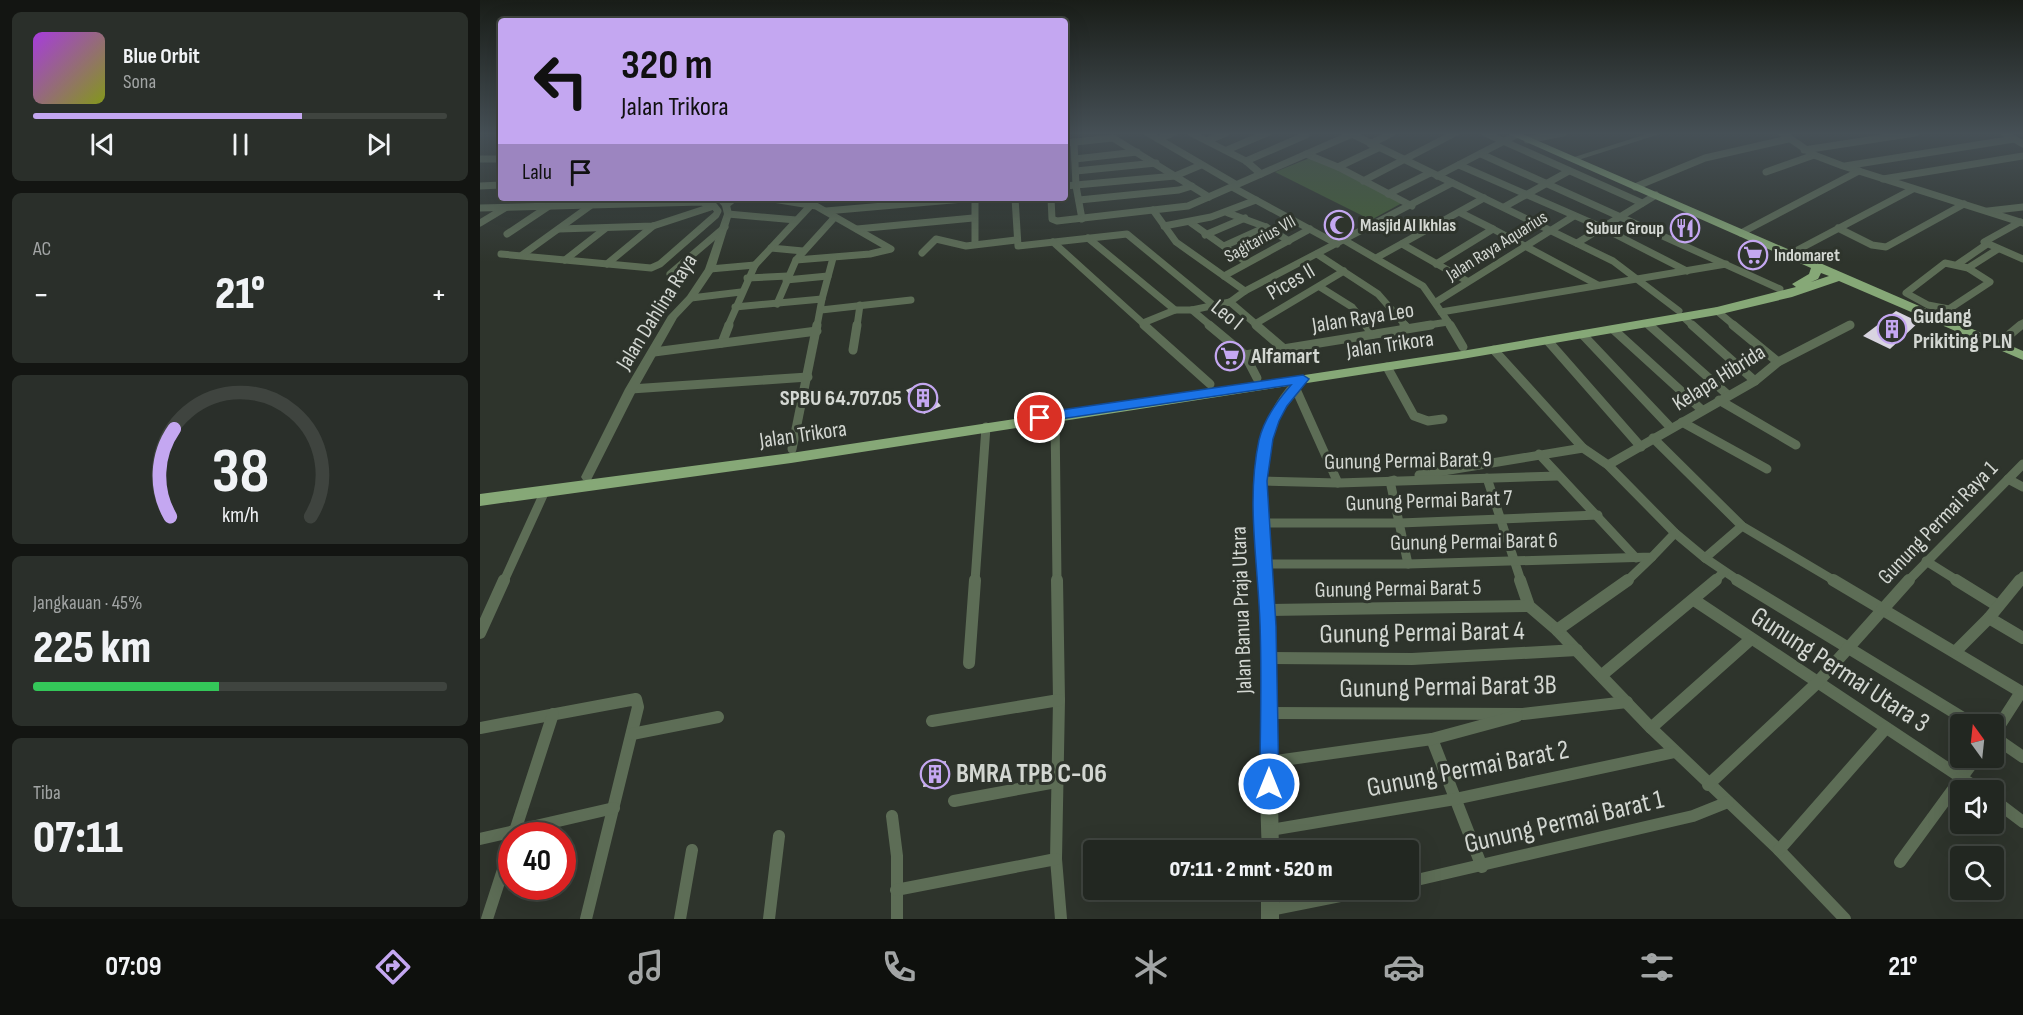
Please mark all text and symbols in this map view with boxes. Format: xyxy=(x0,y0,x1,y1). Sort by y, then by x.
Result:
text: 320 m xyxy=(621,40,713,91)
icon: left xyxy=(522,42,600,120)
text: Blue Orbit xyxy=(123,43,200,70)
text: Sona xyxy=(123,70,156,94)
text: Jalan Trikora xyxy=(621,91,729,123)
icon: previous xyxy=(86,128,119,161)
icon: pause xyxy=(224,128,257,161)
icon: next xyxy=(362,128,395,161)
icon: arrive xyxy=(564,156,597,189)
text: Lalu xyxy=(522,159,552,186)
street label: Jalan Raya Aquarius xyxy=(1442,207,1551,286)
mosque icon: Masjid Al Ikhlas xyxy=(1323,209,1355,241)
street label: Sagitarius VII xyxy=(1221,211,1299,267)
restaurant icon: Subur Group xyxy=(1669,212,1701,244)
place label: Masjid Al Ikhlas xyxy=(1360,215,1456,236)
place label: Subur Group xyxy=(1586,218,1664,239)
text: AC xyxy=(33,237,51,261)
supermarket icon: Indomaret xyxy=(1737,239,1769,271)
place label: Indomaret xyxy=(1774,245,1840,266)
street label: Jalan Dahlina Raya xyxy=(610,249,703,376)
street label: Pices II xyxy=(1262,258,1320,306)
text: 21° xyxy=(215,267,265,322)
text: − xyxy=(33,275,49,315)
text: + xyxy=(431,275,447,315)
street label: Leo I xyxy=(1205,294,1249,336)
street label: Jalan Raya Leo xyxy=(1309,297,1416,340)
place label: Gudang Prikiting PLN xyxy=(1913,303,2012,355)
building icon: Gudang Prikiting PLN xyxy=(1876,313,1908,345)
street label: Jalan Trikora xyxy=(1344,326,1435,365)
street label: Kelapa Hibrida xyxy=(1668,339,1770,417)
supermarket icon: Alfamart xyxy=(1214,340,1246,372)
place label: Alfamart xyxy=(1250,343,1320,370)
building icon: SPBU 64.707.05 xyxy=(907,382,939,414)
place label: SPBU 64.707.05 xyxy=(780,385,902,412)
pin xyxy=(1014,392,1065,443)
icon: arrive xyxy=(1023,401,1056,434)
street label: Jalan Trikora xyxy=(757,416,848,455)
text: 38 xyxy=(211,435,269,510)
street label: Gunung Permai Barat 9 xyxy=(1324,446,1492,476)
street label: Gunung Permai Raya 1 xyxy=(1872,455,2004,590)
street label: Gunung Permai Barat 7 xyxy=(1345,485,1513,517)
text: km/h xyxy=(221,503,259,528)
street label: Jalan Banua Praja Utara xyxy=(1226,526,1258,695)
street label: Gunung Permai Barat 6 xyxy=(1390,527,1558,557)
street label: Gunung Permai Barat 5 xyxy=(1314,574,1482,604)
text: Jangkauan · 45% xyxy=(33,591,143,615)
street label: Gunung Permai Utara 3 xyxy=(1745,600,1935,740)
street label: Gunung Permai Barat 4 xyxy=(1319,615,1525,651)
text: 225 km xyxy=(33,621,151,676)
street label: Gunung Permai Barat 3B xyxy=(1339,669,1557,705)
north arrow xyxy=(1950,714,2004,768)
map controls xyxy=(1950,714,2004,900)
street label: Gunung Permai Barat 2 xyxy=(1364,734,1572,804)
position arrow xyxy=(1237,752,1301,816)
building icon: BMRA TPB C-06 xyxy=(919,758,951,790)
place label: BMRA TPB C-06 xyxy=(956,758,1107,790)
button: sound xyxy=(1950,780,2004,834)
text: Tiba xyxy=(33,781,61,805)
street label: Gunung Permai Barat 1 xyxy=(1461,783,1667,860)
text: 07:11 xyxy=(33,811,123,866)
speed limit sign: 40 xyxy=(498,822,576,900)
button: search xyxy=(1950,846,2004,900)
text: 07:11 · 2 mnt · 520 m xyxy=(1169,856,1333,883)
icon: directions xyxy=(372,946,414,988)
icon: music xyxy=(625,946,667,988)
icon: phone xyxy=(878,946,920,988)
icon: climate xyxy=(1130,946,1172,988)
icon: car xyxy=(1383,946,1425,988)
icon: filters xyxy=(1636,946,1678,988)
text: 07:09 xyxy=(105,951,162,983)
text: 21° xyxy=(1888,951,1918,983)

